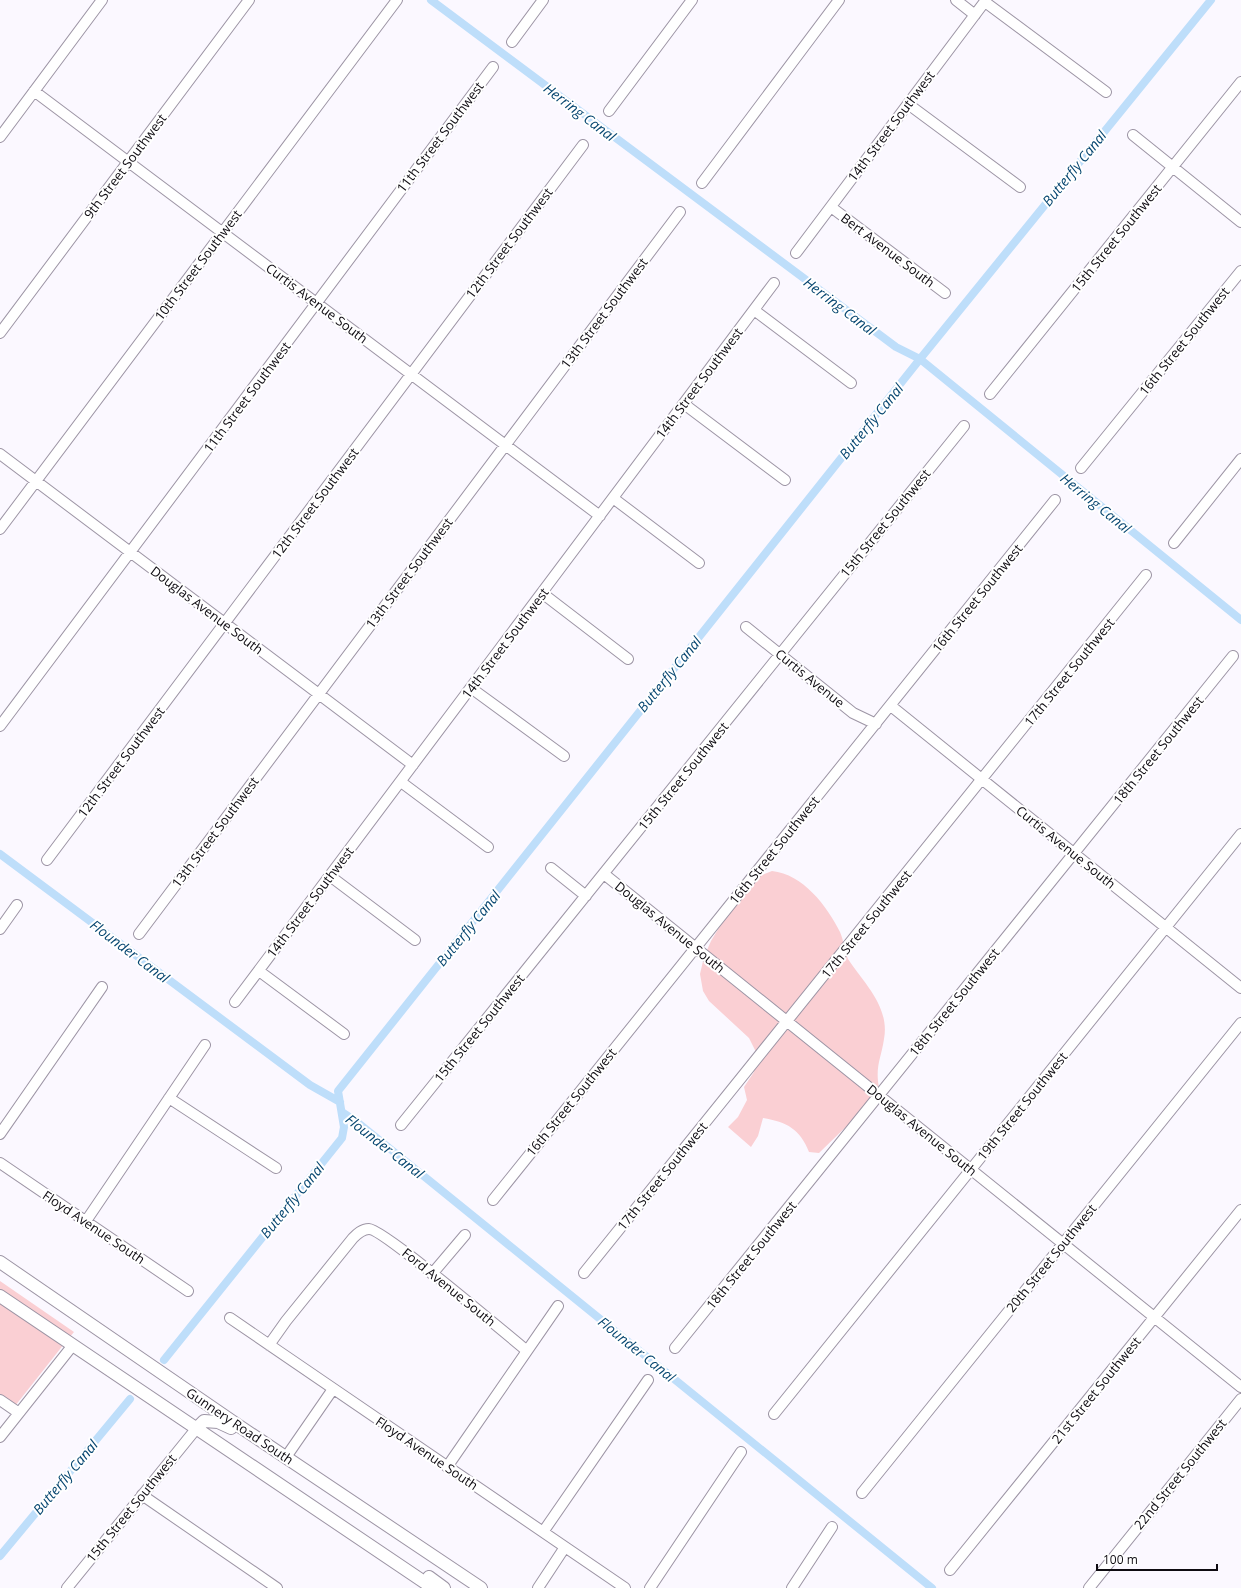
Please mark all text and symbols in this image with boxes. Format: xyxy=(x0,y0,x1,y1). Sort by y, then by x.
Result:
street label: 14th Street Southwest xyxy=(843,67,939,185)
street label: 11th Street Southwest xyxy=(392,78,488,196)
water label: Herring Canal xyxy=(540,79,620,146)
street label: 9th Street Southwest xyxy=(80,110,171,222)
water label: Butterfly Canal xyxy=(1038,126,1111,210)
street label: 15th Street Southwest xyxy=(1067,180,1165,296)
street label: 12th Street Southwest xyxy=(461,184,557,302)
street label: 10th Street Southwest xyxy=(150,206,246,324)
street label: Bert Avenue South xyxy=(837,209,939,291)
street label: 13th Street Southwest xyxy=(556,254,652,372)
street label: Curtis Avenue South xyxy=(262,259,372,347)
water label: Herring Canal xyxy=(800,273,880,340)
street label: 16th Street Southwest xyxy=(1135,283,1233,399)
street label: 14th Street Southwest xyxy=(651,324,747,442)
street label: 11th Street Southwest xyxy=(199,338,295,456)
water label: Butterfly Canal xyxy=(835,379,908,463)
street label: 12th Street Southwest xyxy=(267,444,363,562)
street label: 15th Street Southwest xyxy=(836,465,934,581)
water label: Herring Canal xyxy=(1057,469,1136,538)
street label: 13th Street Southwest xyxy=(361,514,457,632)
street label: 16th Street Southwest xyxy=(928,540,1026,656)
street label: Douglas Avenue South xyxy=(147,562,267,658)
street label: 14th Street Southwest xyxy=(457,584,553,702)
street label: 17th Street Southwest xyxy=(1020,614,1118,730)
water label: Butterfly Canal xyxy=(633,632,706,716)
street label: Curtis Avenue xyxy=(772,645,848,711)
street label: 18th Street Southwest xyxy=(1109,692,1207,808)
street label: 12th Street Southwest xyxy=(73,703,169,821)
street label: 15th Street Southwest xyxy=(634,718,732,834)
street label: 13th Street Southwest xyxy=(167,773,263,891)
street label: 16th Street Southwest xyxy=(725,792,823,908)
street label: Curtis Avenue South xyxy=(1012,801,1120,893)
street label: 14th Street Southwest xyxy=(262,843,358,961)
street label: 17th Street Southwest xyxy=(817,866,915,982)
street label: Douglas Avenue South xyxy=(611,877,729,977)
water label: Butterfly Canal xyxy=(432,886,505,970)
water label: Flounder Canal xyxy=(87,915,174,987)
street label: 18th Street Southwest xyxy=(905,944,1003,1060)
street label: 15th Street Southwest xyxy=(430,970,528,1086)
street label: 16th Street Southwest xyxy=(522,1044,620,1160)
street label: 19th Street Southwest xyxy=(973,1048,1071,1164)
street label: Douglas Avenue South xyxy=(863,1080,981,1180)
water label: Flounder Canal xyxy=(342,1110,428,1183)
street label: 17th Street Southwest xyxy=(613,1118,711,1234)
water label: Butterfly Canal xyxy=(256,1158,329,1242)
street label: Floyd Avenue South xyxy=(39,1186,149,1268)
street label: 18th Street Southwest xyxy=(702,1197,800,1313)
street label: 20th Street Southwest xyxy=(1002,1200,1100,1316)
street label: Ford Avenue South xyxy=(399,1244,499,1330)
water label: Flounder Canal xyxy=(594,1312,680,1386)
street label: 21st Street Southwest xyxy=(1047,1333,1145,1447)
street label: Gunnery Road South xyxy=(183,1383,297,1469)
street label: Floyd Avenue South xyxy=(372,1412,482,1494)
street label: 22nd Street Southwest xyxy=(1130,1415,1231,1533)
water label: Butterfly Canal xyxy=(28,1435,102,1518)
street label: 15th Street Southwest xyxy=(82,1450,180,1566)
scale bar xyxy=(1097,1546,1217,1572)
text: 100 m xyxy=(1103,1551,1138,1568)

